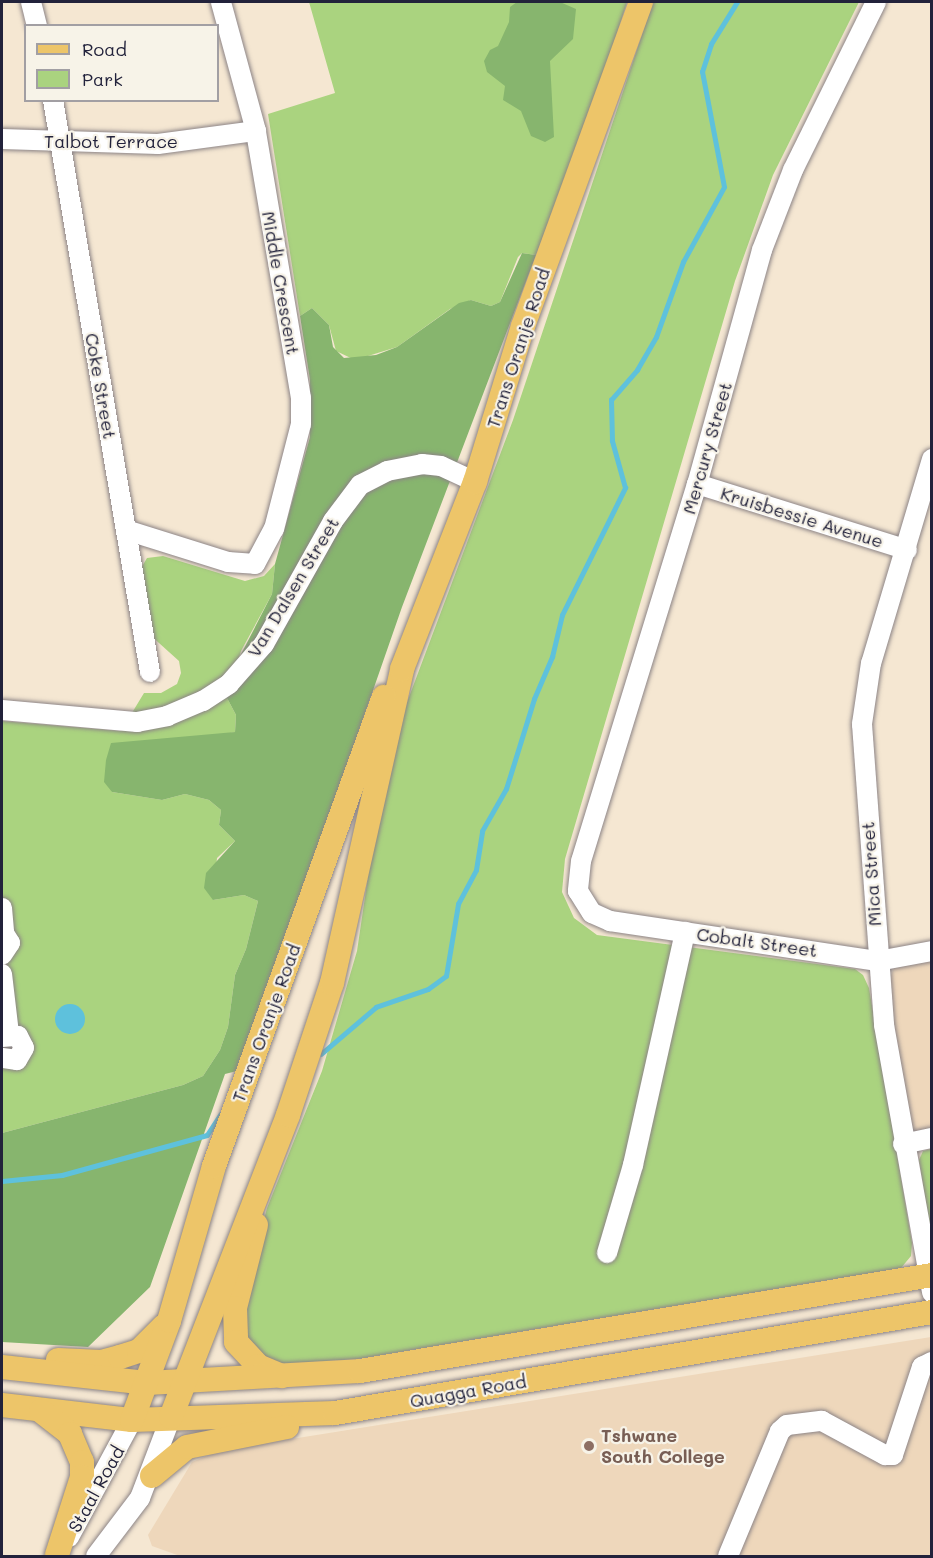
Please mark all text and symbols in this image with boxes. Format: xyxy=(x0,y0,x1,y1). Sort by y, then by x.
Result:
legend xyxy=(24,24,219,102)
text: Road xyxy=(82,37,127,61)
text: Park xyxy=(82,67,123,91)
street label: Talbot Terrace xyxy=(44,130,178,152)
street label: Middle Crescent xyxy=(258,209,304,357)
street label: Trans Oranje Road xyxy=(482,265,554,431)
street label: Coke Street xyxy=(81,331,121,441)
street label: Mercury Street xyxy=(678,379,736,517)
street label: Kruisbessie Avenue xyxy=(718,482,886,552)
street label: Van Dalsen Street xyxy=(243,513,343,661)
street label: Mica Street xyxy=(857,821,885,927)
street label: Cobalt Street xyxy=(695,923,819,961)
street label: Trans Oranje Road xyxy=(227,941,305,1105)
street label: Quagga Road xyxy=(408,1370,528,1412)
place label: Tshwane South College xyxy=(601,1425,725,1468)
marker: Tshwane South College xyxy=(582,1439,596,1453)
street label: Staal Road xyxy=(63,1442,129,1536)

